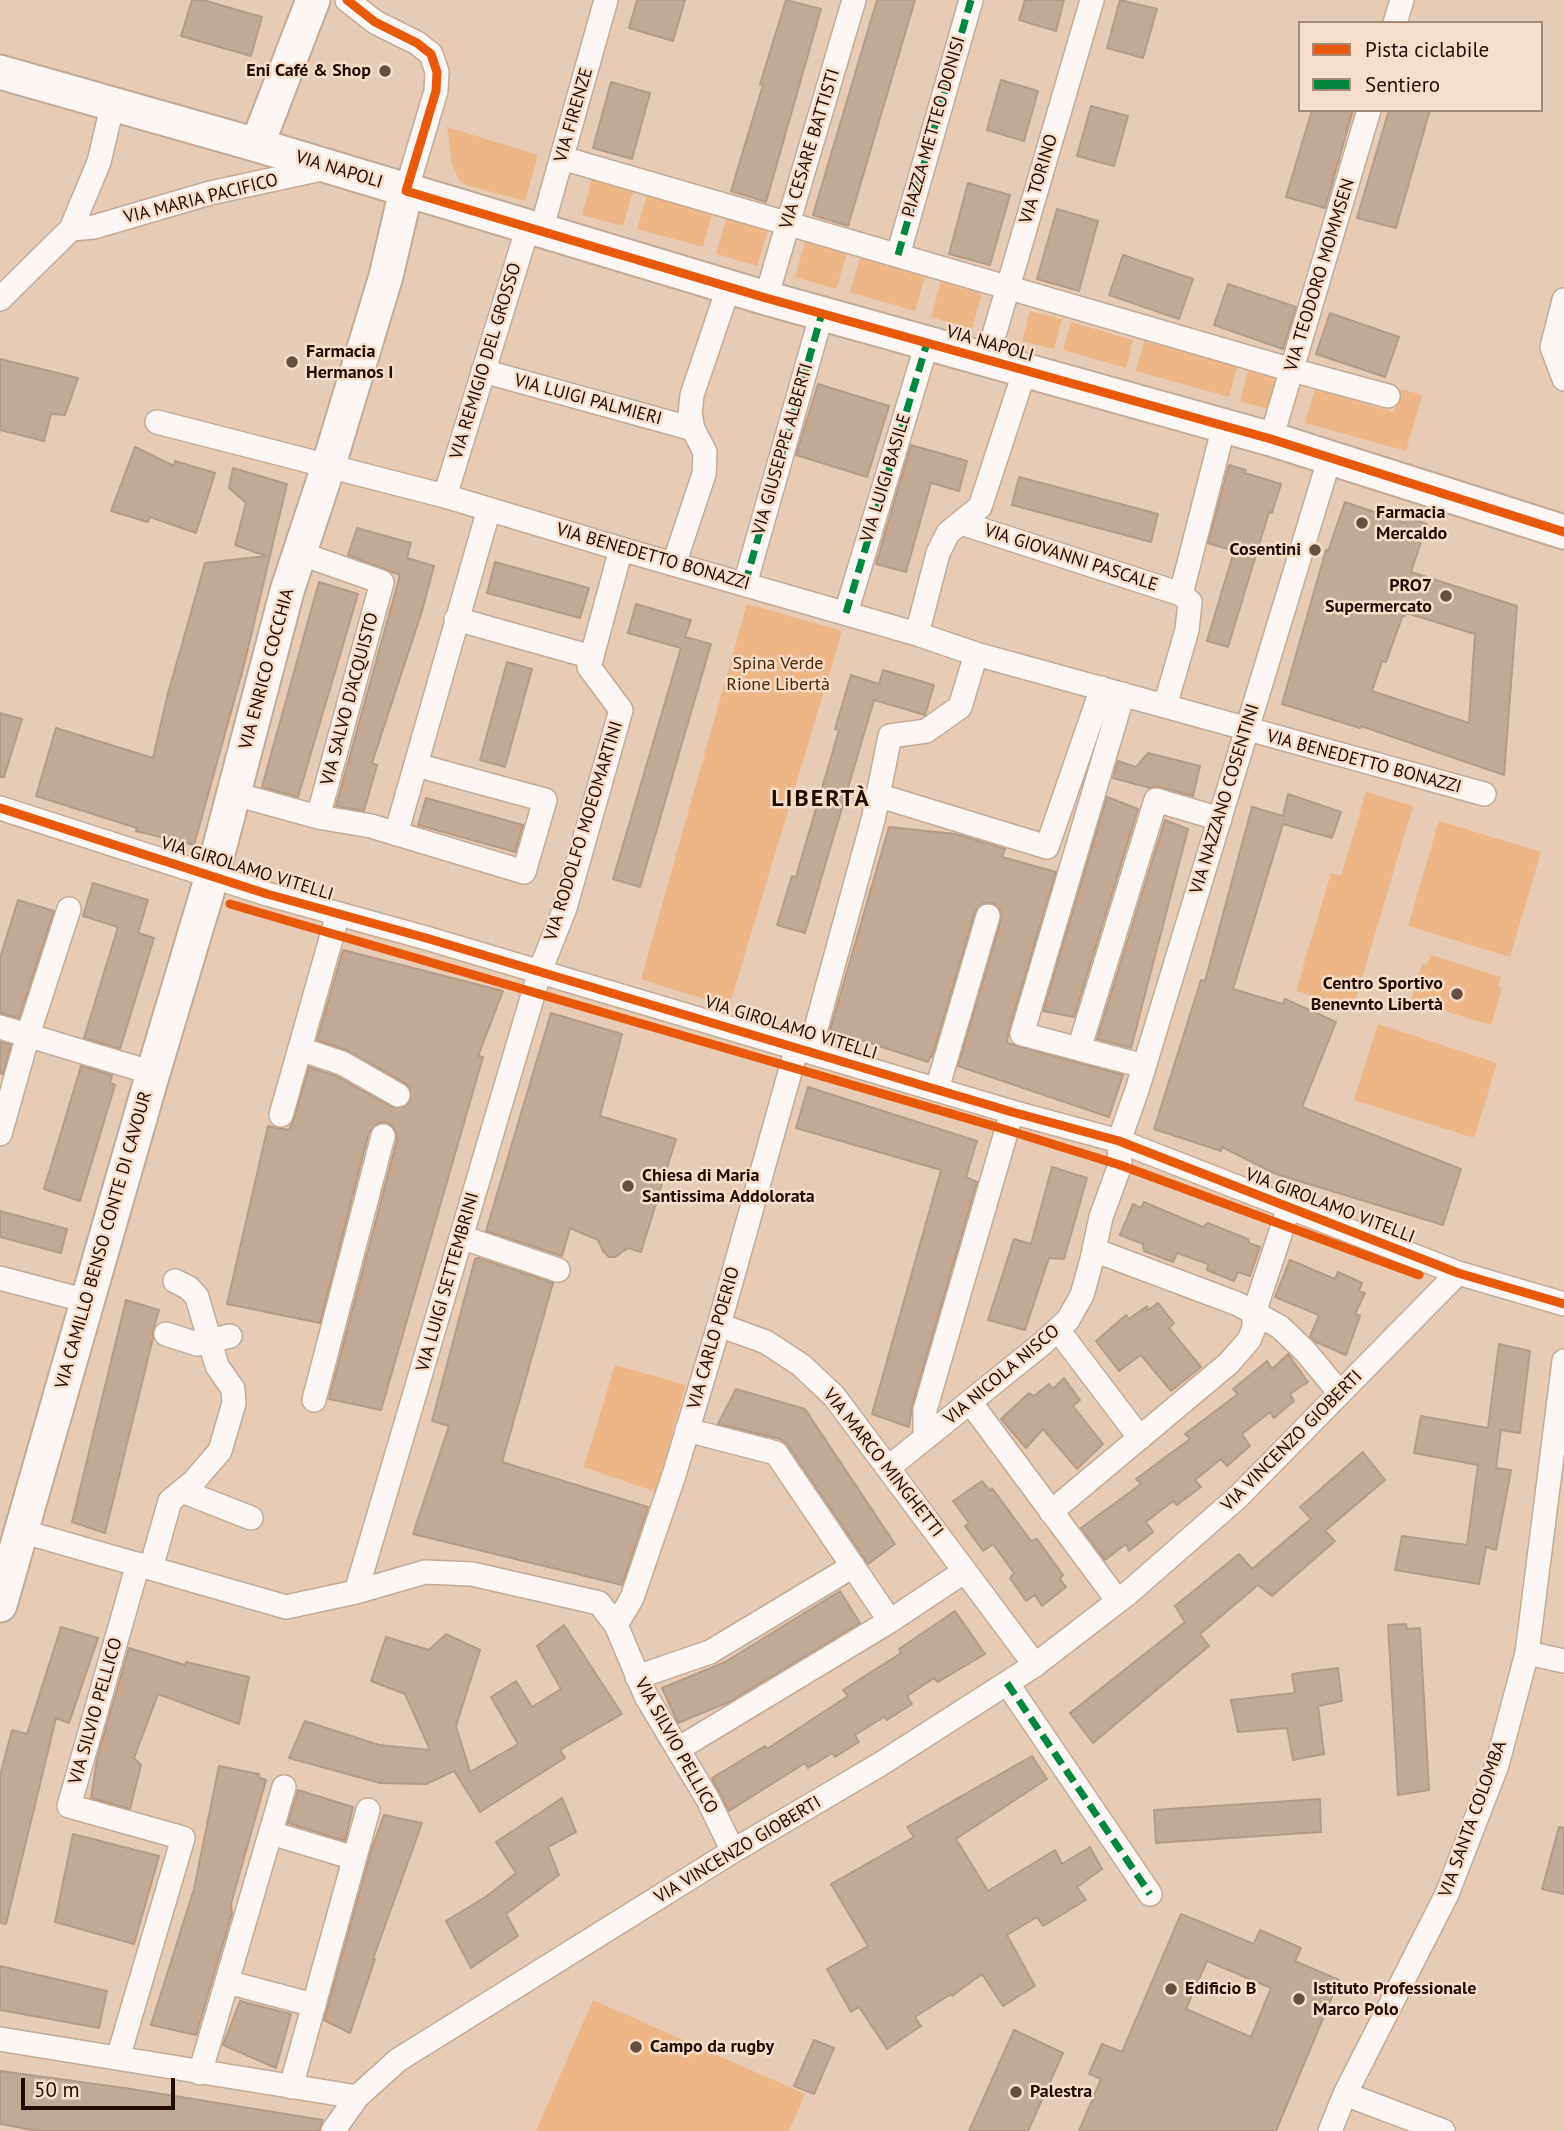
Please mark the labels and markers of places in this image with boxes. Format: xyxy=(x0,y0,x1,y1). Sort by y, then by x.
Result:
place label: Eni Café & Shop xyxy=(246,60,371,82)
marker: Eni Café & Shop xyxy=(377,63,393,79)
place label: Farmacia Hermanos I xyxy=(306,341,393,384)
marker: Farmacia Hermanos I xyxy=(284,354,300,370)
place label: Farmacia Mercaldo xyxy=(1376,502,1447,544)
marker: Farmacia Mercaldo xyxy=(1354,515,1370,531)
place label: Cosentini xyxy=(1230,539,1301,561)
marker: Cosentini xyxy=(1307,542,1323,558)
place label: PRO7 Supermercato xyxy=(1325,575,1432,618)
marker: PRO7 Supermercato xyxy=(1438,588,1454,604)
place label: Centro Sportivo Benevnto Libertà xyxy=(1311,973,1443,1016)
marker: Centro Sportivo Benevnto Libertà xyxy=(1449,986,1465,1002)
place label: Chiesa di Maria Santissima Addolorata xyxy=(642,1165,815,1208)
marker: Chiesa di Maria Santissima Addolorata xyxy=(620,1178,636,1194)
place label: Edificio B xyxy=(1185,1978,1256,2000)
place label: Istituto Professionale Marco Polo xyxy=(1313,1978,1476,2021)
marker: Edificio B xyxy=(1163,1981,1179,1997)
marker: Istituto Professionale Marco Polo xyxy=(1291,1991,1307,2007)
place label: Campo da rugby xyxy=(650,2036,774,2058)
marker: Campo da rugby xyxy=(628,2039,644,2055)
place label: Palestra xyxy=(1030,2081,1092,2103)
marker: Palestra xyxy=(1008,2084,1024,2100)

